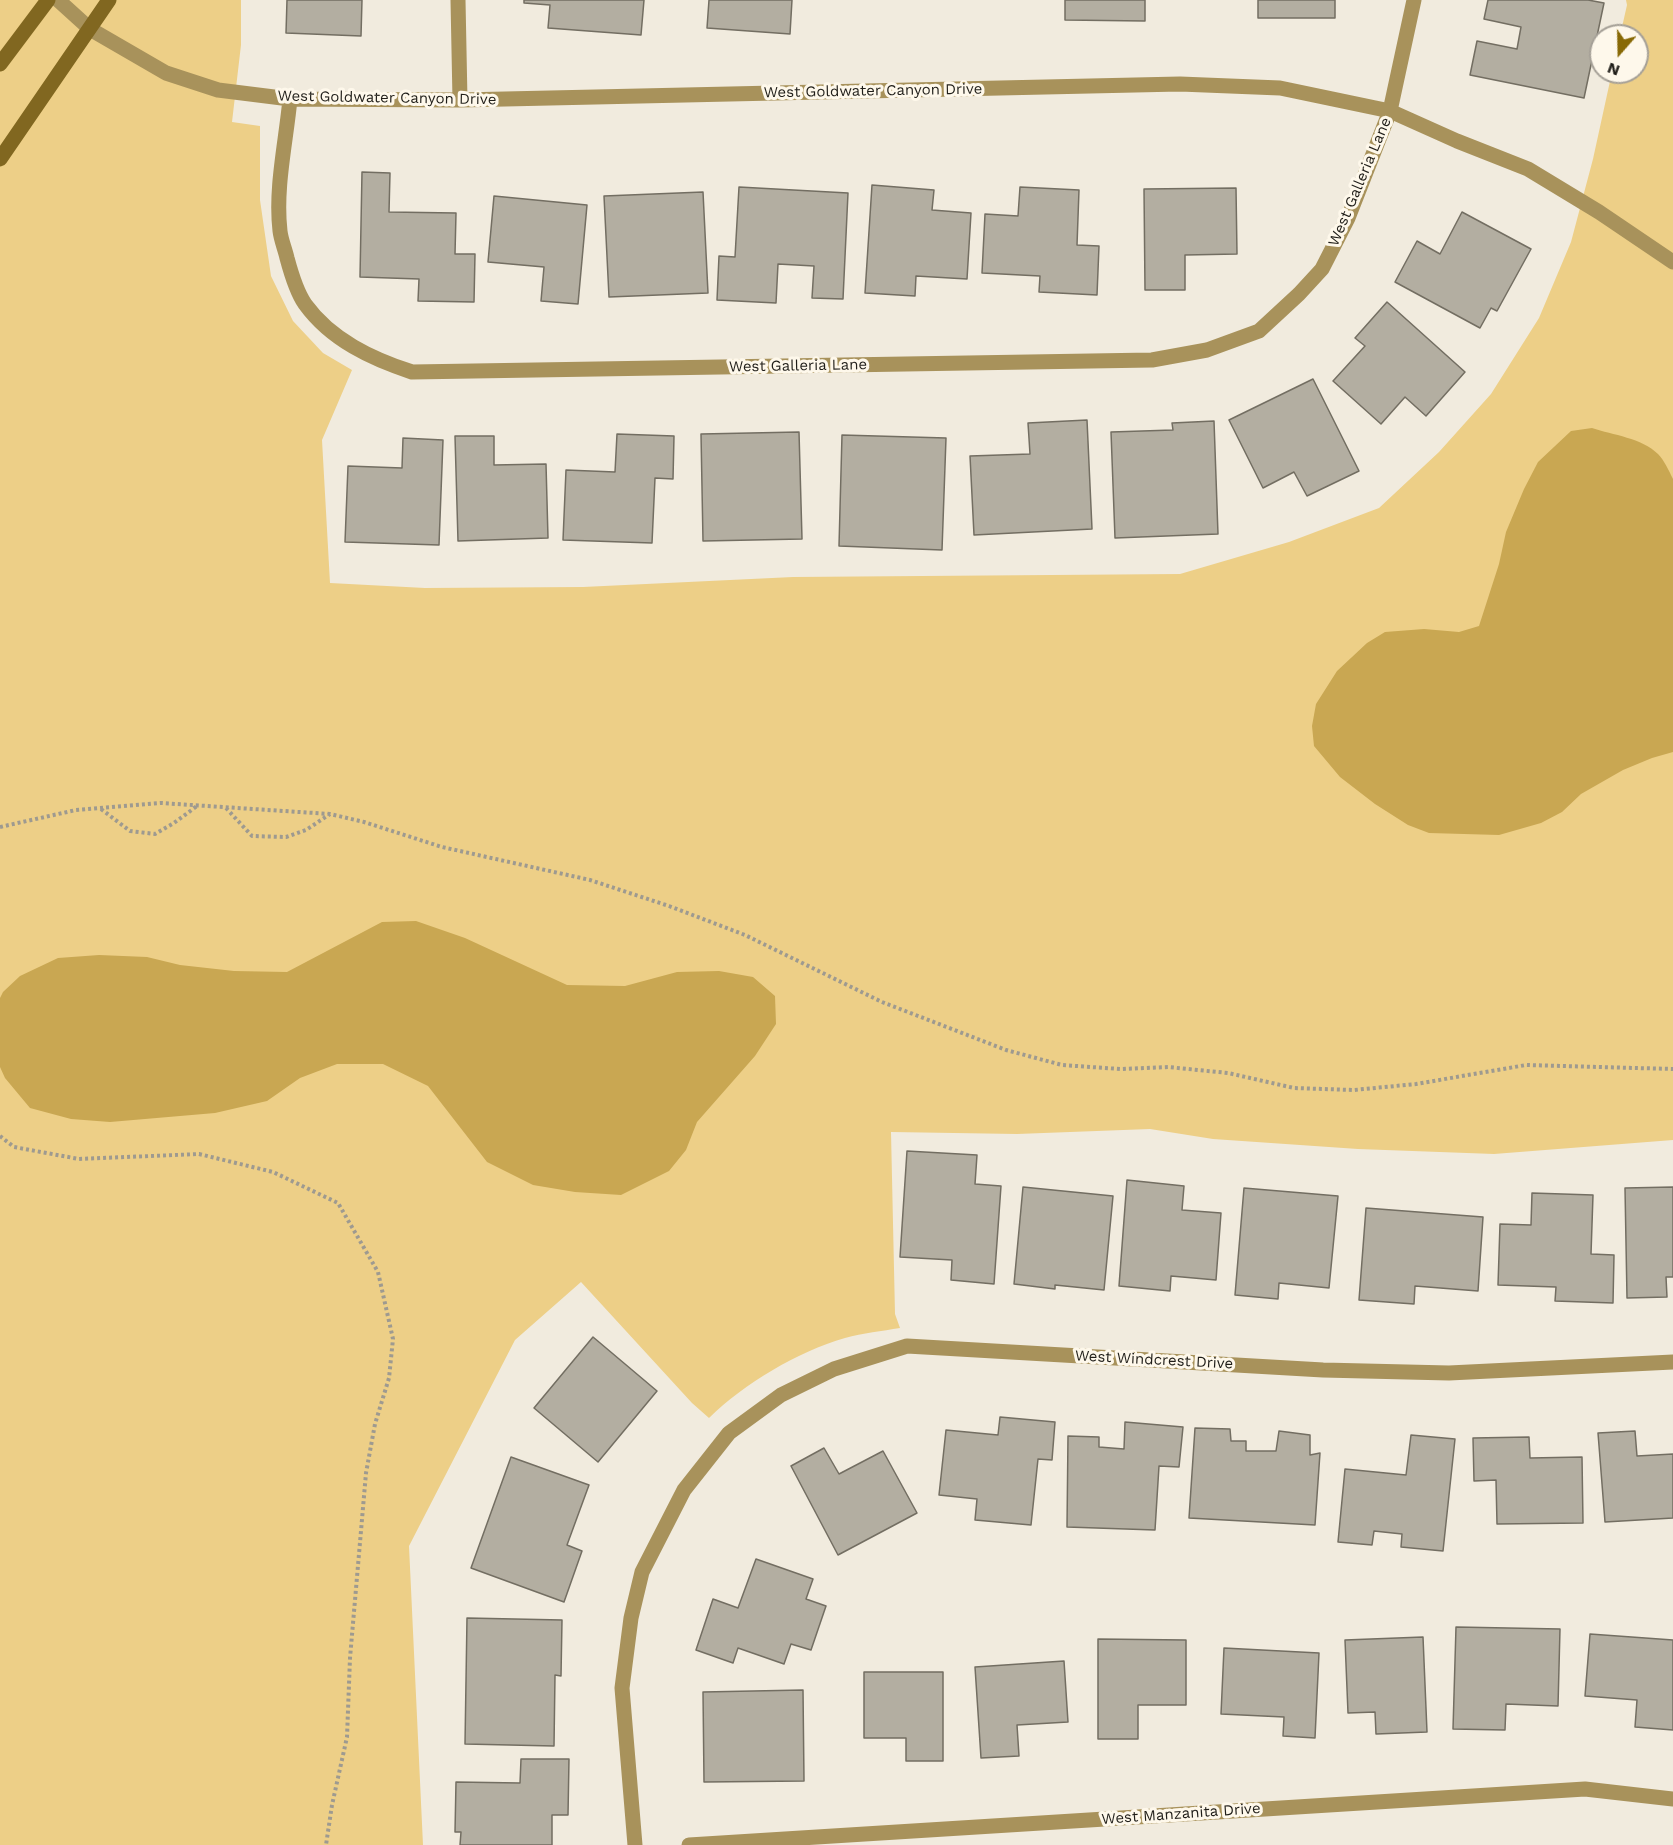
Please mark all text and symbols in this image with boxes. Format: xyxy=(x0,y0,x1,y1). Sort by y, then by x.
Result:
north arrow xyxy=(1589,24,1649,84)
text: N xyxy=(1605,59,1622,80)
street label: West Goldwater Canyon Drive xyxy=(763,80,983,102)
street label: West Goldwater Canyon Drive xyxy=(277,87,497,109)
street label: West Galleria Lane xyxy=(1325,115,1395,249)
street label: West Galleria Lane xyxy=(729,356,867,376)
street label: West Windcrest Drive xyxy=(1074,1347,1234,1373)
street label: West Manzanita Drive xyxy=(1101,1799,1261,1829)

